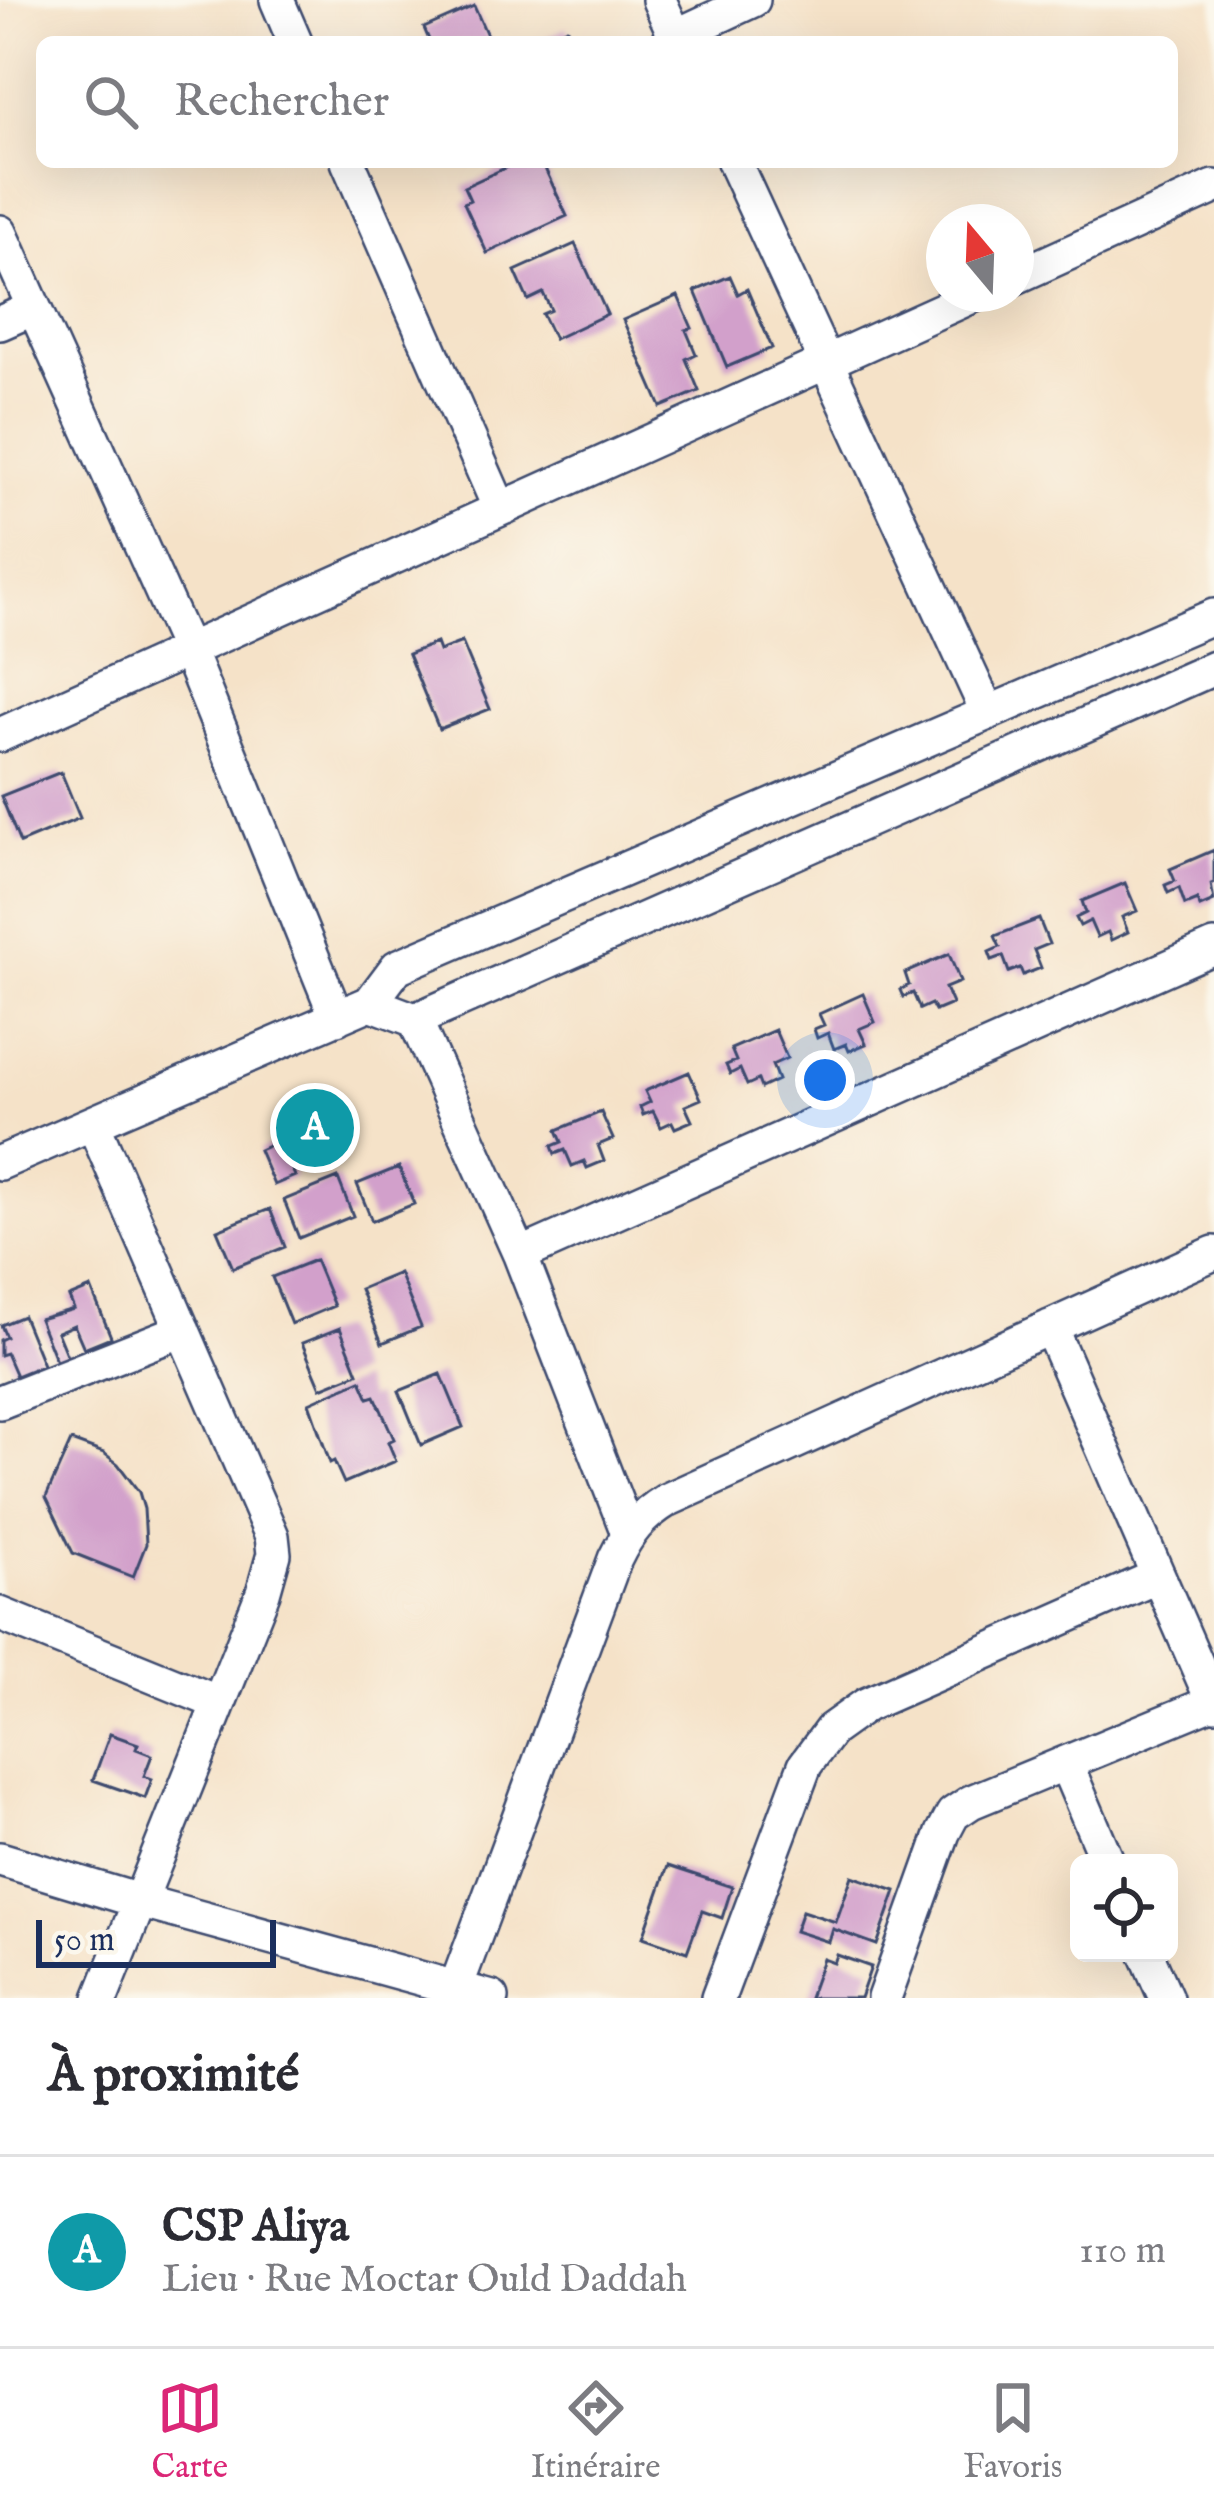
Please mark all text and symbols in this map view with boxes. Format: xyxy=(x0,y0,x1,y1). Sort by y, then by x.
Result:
search box xyxy=(36,36,1178,168)
icon: search xyxy=(78,69,144,135)
text: Rechercher xyxy=(174,74,389,131)
north arrow xyxy=(926,204,1034,312)
your location xyxy=(795,1050,855,1110)
pin: A xyxy=(276,1083,354,1173)
map controls xyxy=(1070,1854,1178,1962)
button: locate xyxy=(1070,1854,1178,1962)
scale bar xyxy=(36,1914,276,1967)
text: 50 m xyxy=(54,1920,115,1962)
text: À proximité xyxy=(48,2044,299,2109)
text: CSP Aliya xyxy=(162,2199,349,2256)
text: A xyxy=(74,2227,100,2276)
text: 110 m xyxy=(1079,2227,1166,2276)
text: Lieu · Rue Moctar Ould Daddah xyxy=(162,2256,687,2305)
tab: Carte xyxy=(152,2375,228,2489)
tab: Itinéraire xyxy=(531,2375,660,2489)
tab: Favoris xyxy=(964,2375,1062,2489)

